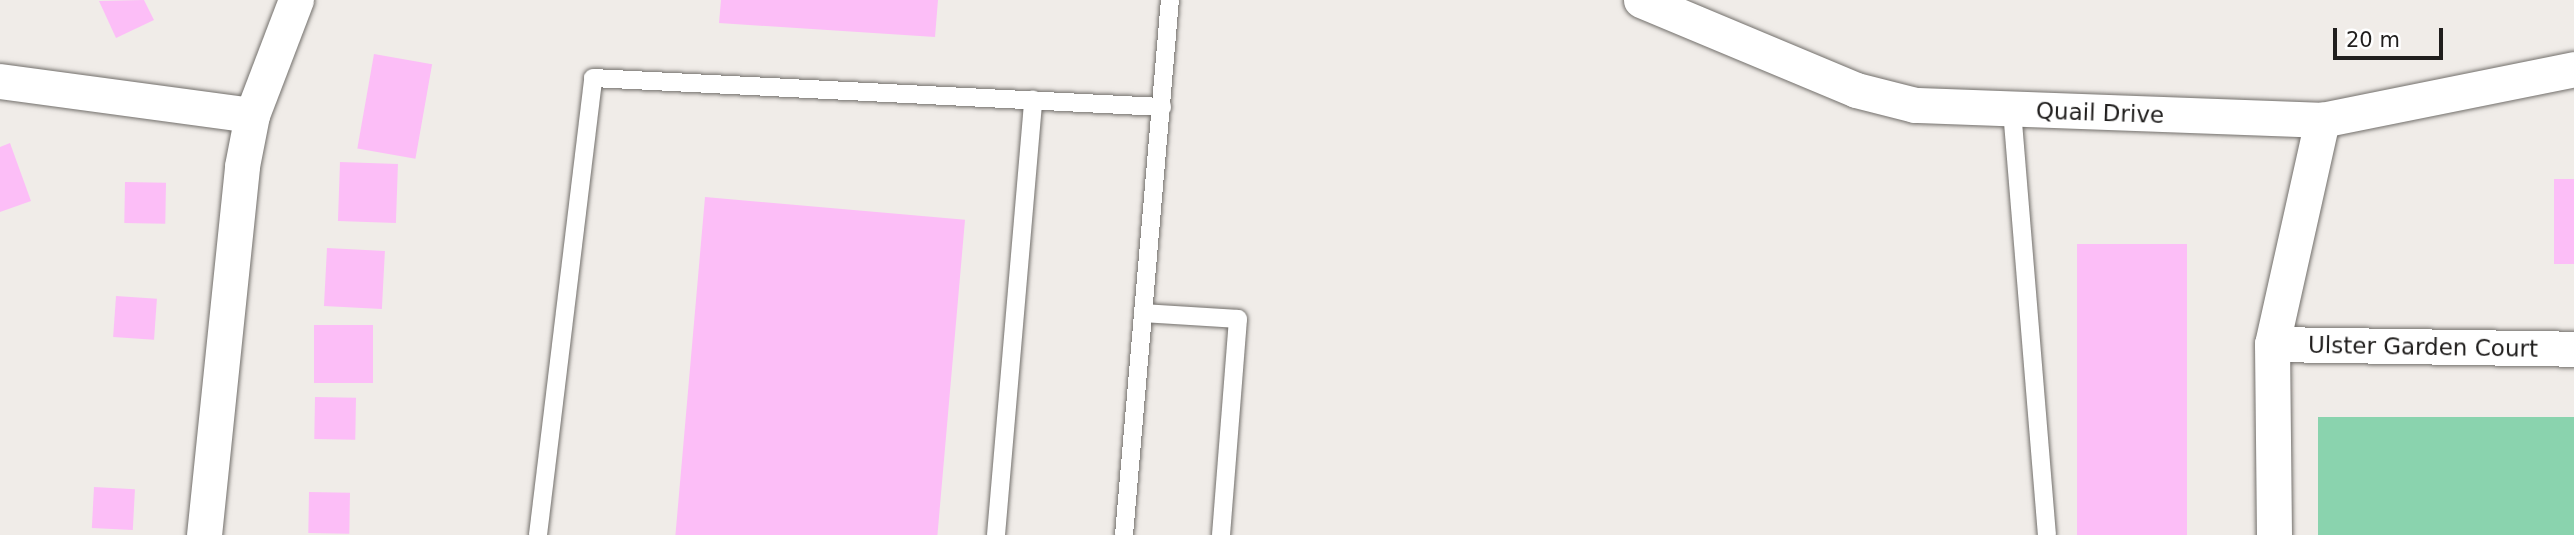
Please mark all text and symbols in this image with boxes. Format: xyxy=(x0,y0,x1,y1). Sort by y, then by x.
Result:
scale bar xyxy=(2336,14,2446,58)
text: 20 m xyxy=(2346,28,2400,52)
street label: Quail Drive xyxy=(2035,97,2165,129)
street label: Ulster Garden Court xyxy=(2308,331,2538,363)

